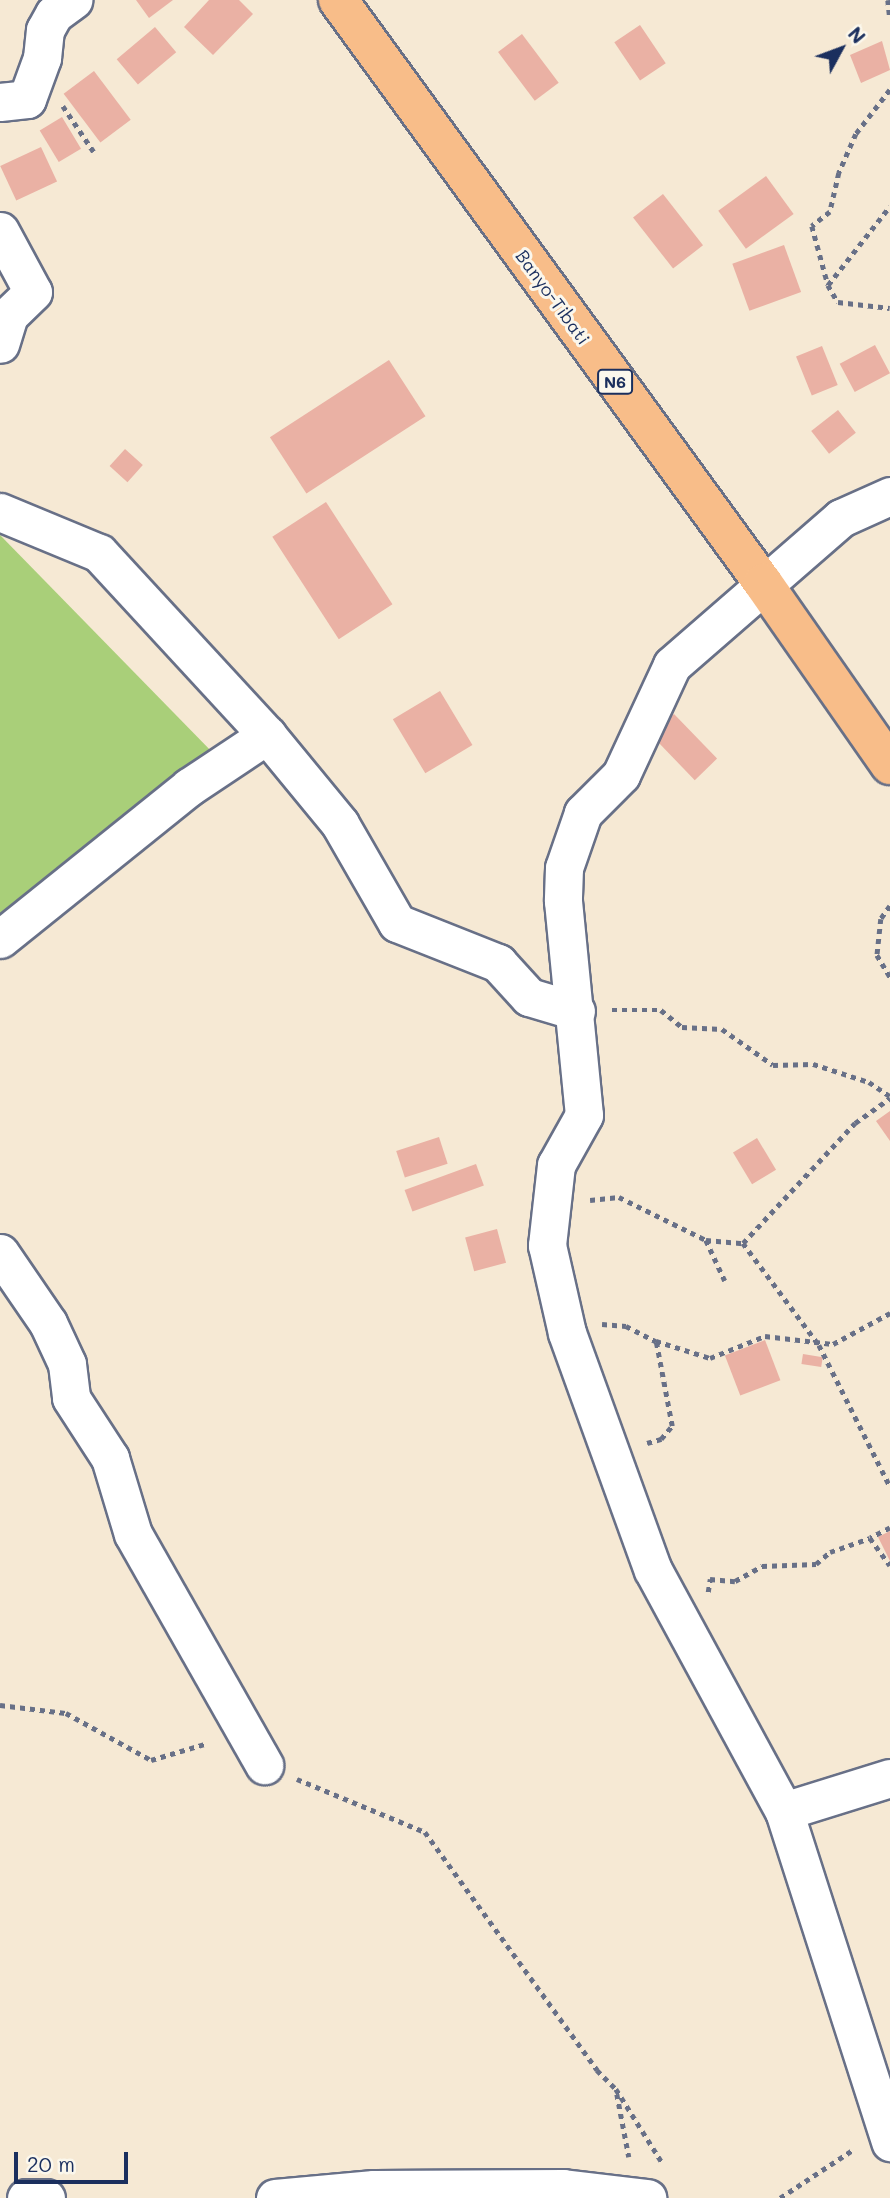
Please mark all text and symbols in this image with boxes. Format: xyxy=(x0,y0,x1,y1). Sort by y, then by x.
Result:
north arrow xyxy=(806,14,876,84)
text: N xyxy=(843,21,871,49)
street label: Banyo-Tibati xyxy=(511,245,595,349)
road number: N6 xyxy=(596,370,634,394)
scale bar xyxy=(18,2138,131,2182)
text: 20 m xyxy=(27,2150,75,2177)

